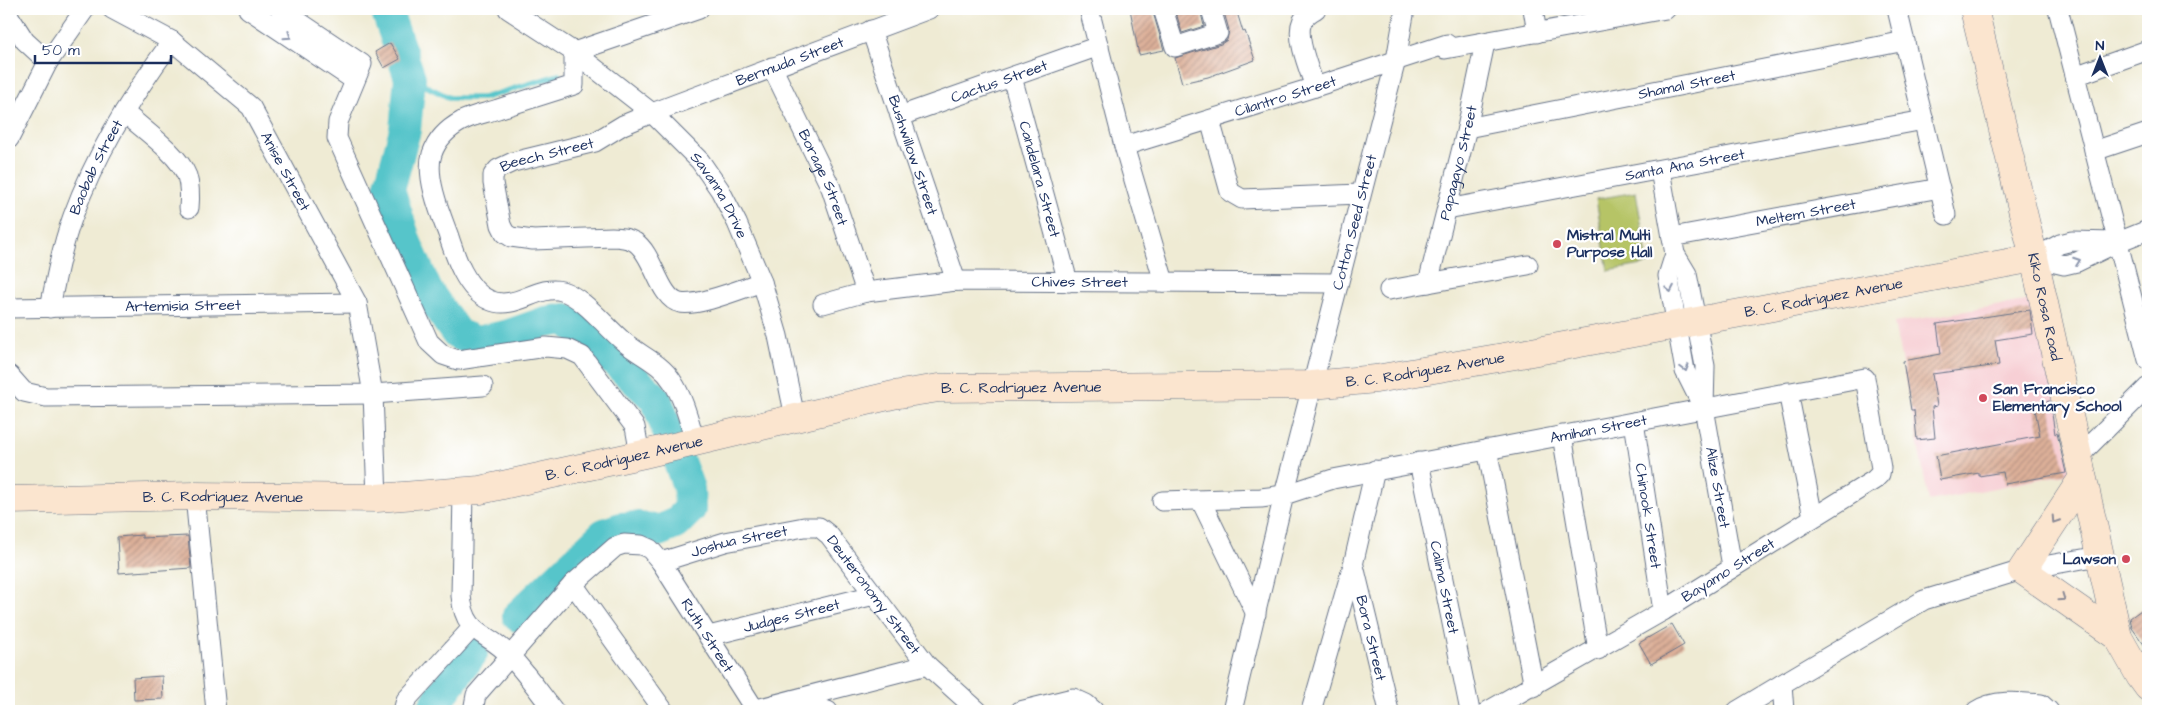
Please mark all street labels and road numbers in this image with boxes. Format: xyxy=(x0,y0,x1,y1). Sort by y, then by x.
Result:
street label: Bermuda Street xyxy=(733,32,847,92)
street label: Cactus Street xyxy=(948,55,1051,108)
street label: Shamal Street xyxy=(1636,65,1737,105)
street label: Cilantro Street xyxy=(1232,71,1339,122)
street label: Bushwillow Street xyxy=(883,92,943,218)
street label: Papagayo Street xyxy=(1434,103,1483,222)
street label: Baobab Street xyxy=(64,116,128,218)
street label: Candelara Street xyxy=(1014,119,1065,240)
street label: Borage Street xyxy=(793,126,853,228)
street label: Anise Street xyxy=(255,128,315,215)
street label: Beech Street xyxy=(497,133,596,178)
street label: Santa Ana Street xyxy=(1623,144,1747,187)
street label: Savanna Drive xyxy=(686,147,752,242)
street label: Cotton Seed Street xyxy=(1327,152,1382,292)
street label: Meltem Street xyxy=(1754,194,1858,232)
street label: Kiko Rosa Road xyxy=(2022,251,2067,363)
street label: Chives Street xyxy=(1032,271,1128,293)
street label: B. C. Rodriguez Avenue xyxy=(1743,273,1905,323)
street label: Artemisia Street xyxy=(125,295,241,317)
street label: B. C. Rodriguez Avenue xyxy=(1345,347,1506,393)
street label: B. C. Rodriguez Avenue xyxy=(941,377,1102,399)
street label: Amihan Street xyxy=(1548,410,1649,449)
street label: B. C. Rodriguez Avenue xyxy=(544,430,705,486)
street label: Alize Street xyxy=(1700,445,1735,530)
street label: Chinook Street xyxy=(1629,462,1666,570)
street label: B. C. Rodriguez Avenue xyxy=(142,486,303,508)
street label: Joshua Street xyxy=(688,520,789,563)
street label: Deuteronomy Street xyxy=(822,531,925,659)
street label: Bayamo Street xyxy=(1678,533,1780,608)
street label: Calima Street xyxy=(1424,539,1464,636)
street label: Bora Street xyxy=(1350,593,1391,683)
street label: Ruth Street xyxy=(676,594,739,677)
street label: Judges Street xyxy=(741,594,842,638)

